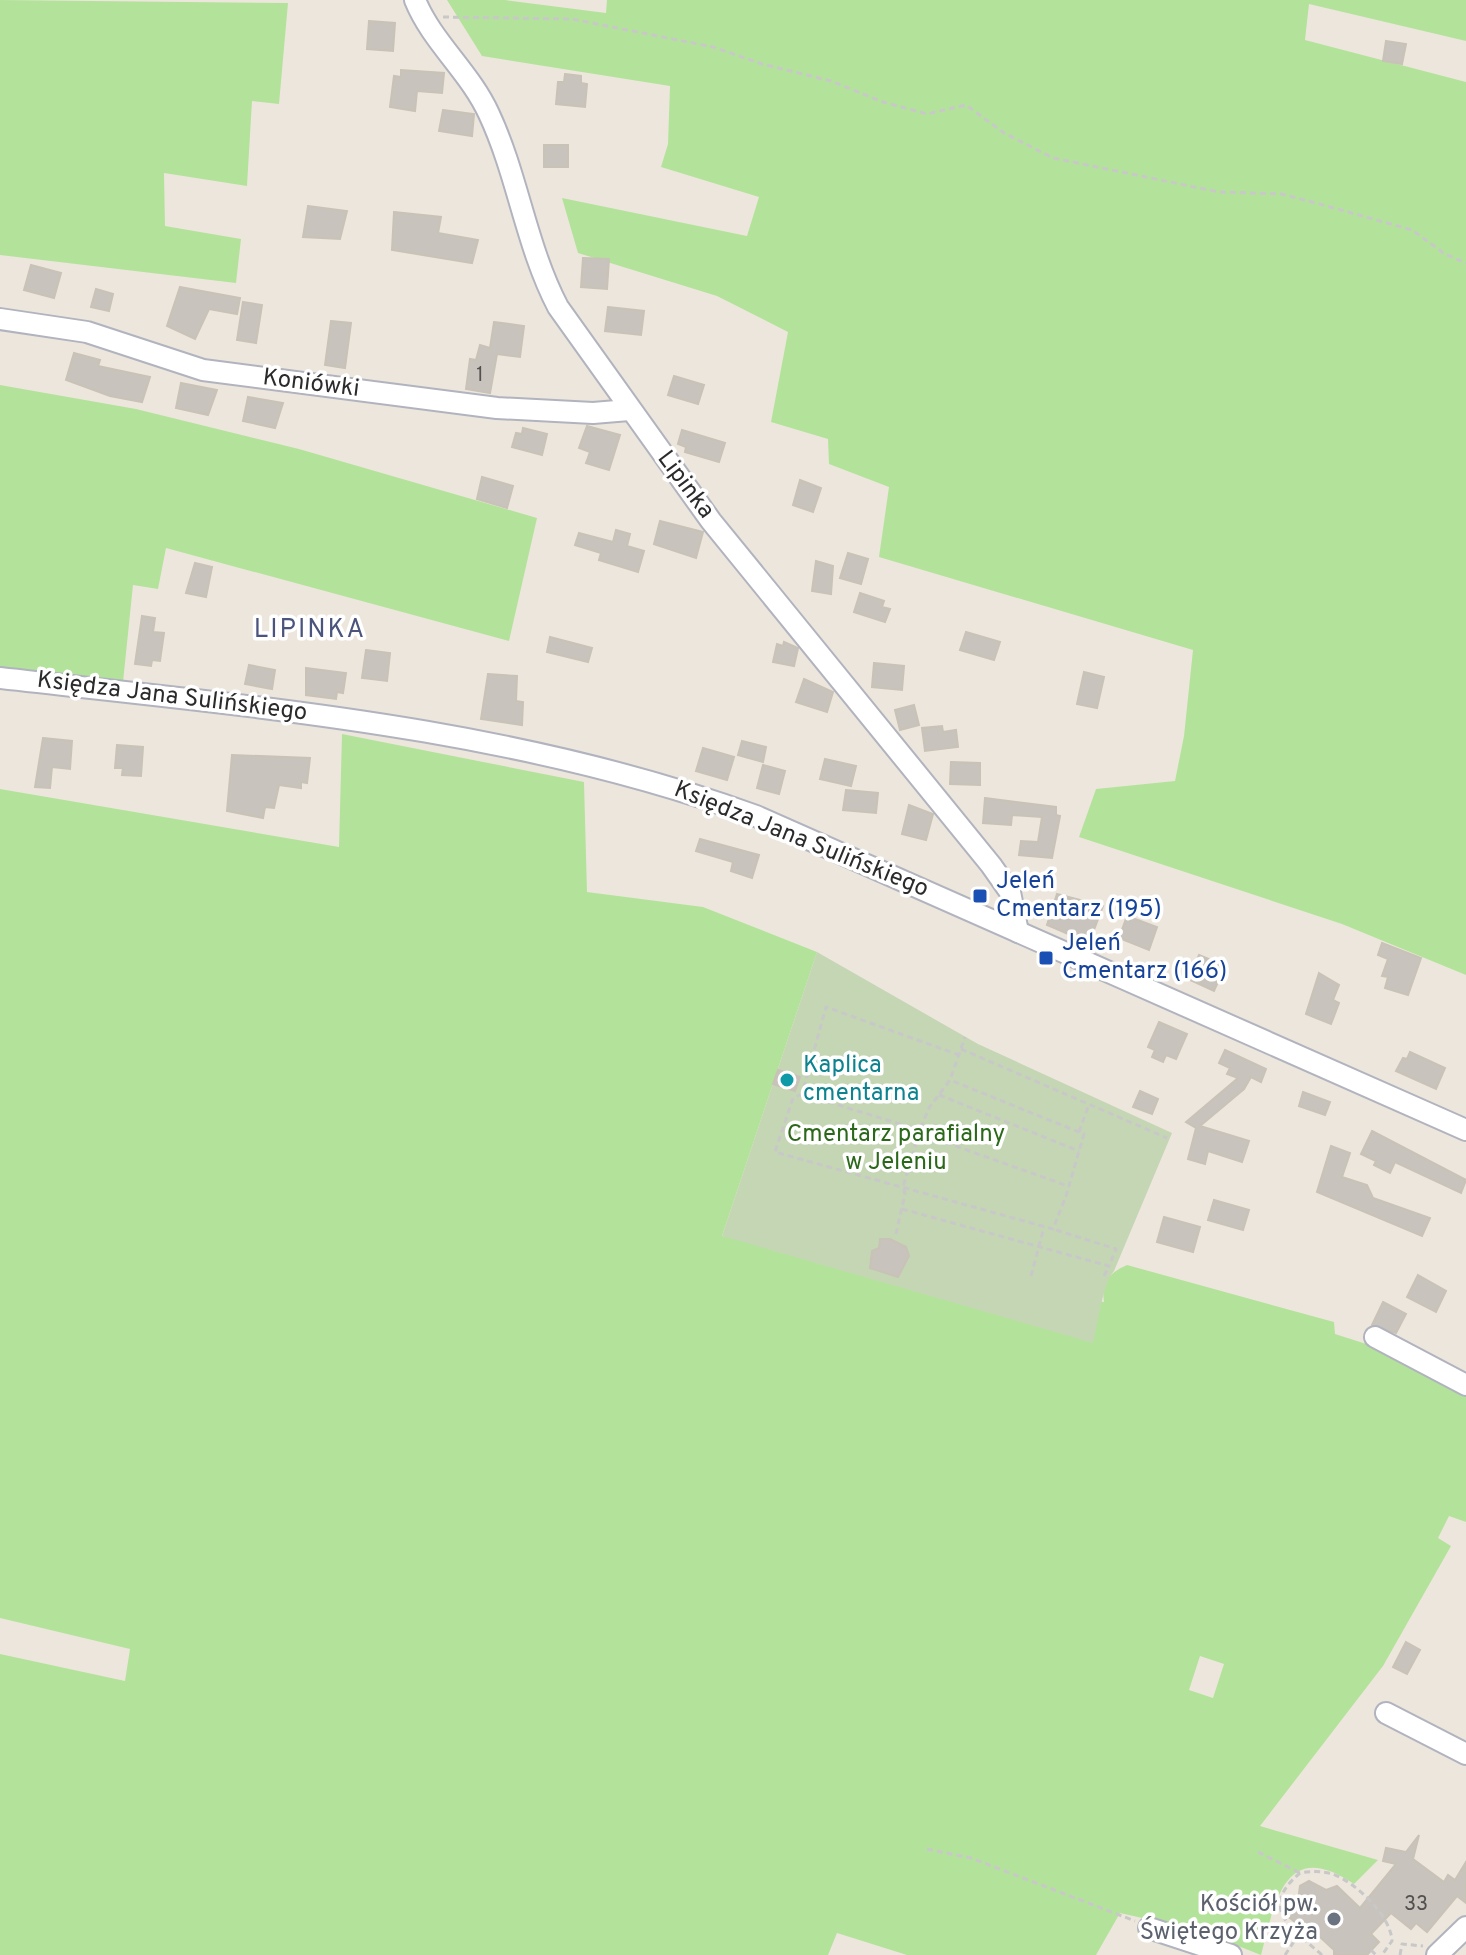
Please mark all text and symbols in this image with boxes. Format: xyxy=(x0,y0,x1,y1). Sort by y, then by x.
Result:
street label: Koniówki xyxy=(261,363,361,405)
house number: 1 xyxy=(476,363,484,389)
street label: Lipinka xyxy=(650,445,720,525)
district label: LIPINKA xyxy=(254,614,366,647)
street label: Księdza Jana Sulińskiego xyxy=(35,666,309,728)
street label: Księdza Jana Sulińskiego xyxy=(669,775,933,905)
place label: Jeleń Cmentarz (195) xyxy=(996,867,1162,925)
marker: Jeleń Cmentarz (195) xyxy=(971,887,989,905)
place label: Jeleń Cmentarz (166) xyxy=(1062,929,1227,987)
marker: Jeleń Cmentarz (166) xyxy=(1037,949,1055,967)
place label: Kaplica cmentarna xyxy=(803,1051,919,1109)
marker: Kaplica cmentarna xyxy=(778,1071,796,1089)
park label: Cmentarz parafialny w Jeleniu xyxy=(787,1120,1005,1178)
place label: Kościół pw. Świętego Krzyża xyxy=(1140,1890,1318,1948)
house number: 33 xyxy=(1404,1892,1428,1918)
marker: Kościół pw. Świętego Krzyża xyxy=(1325,1910,1343,1928)

